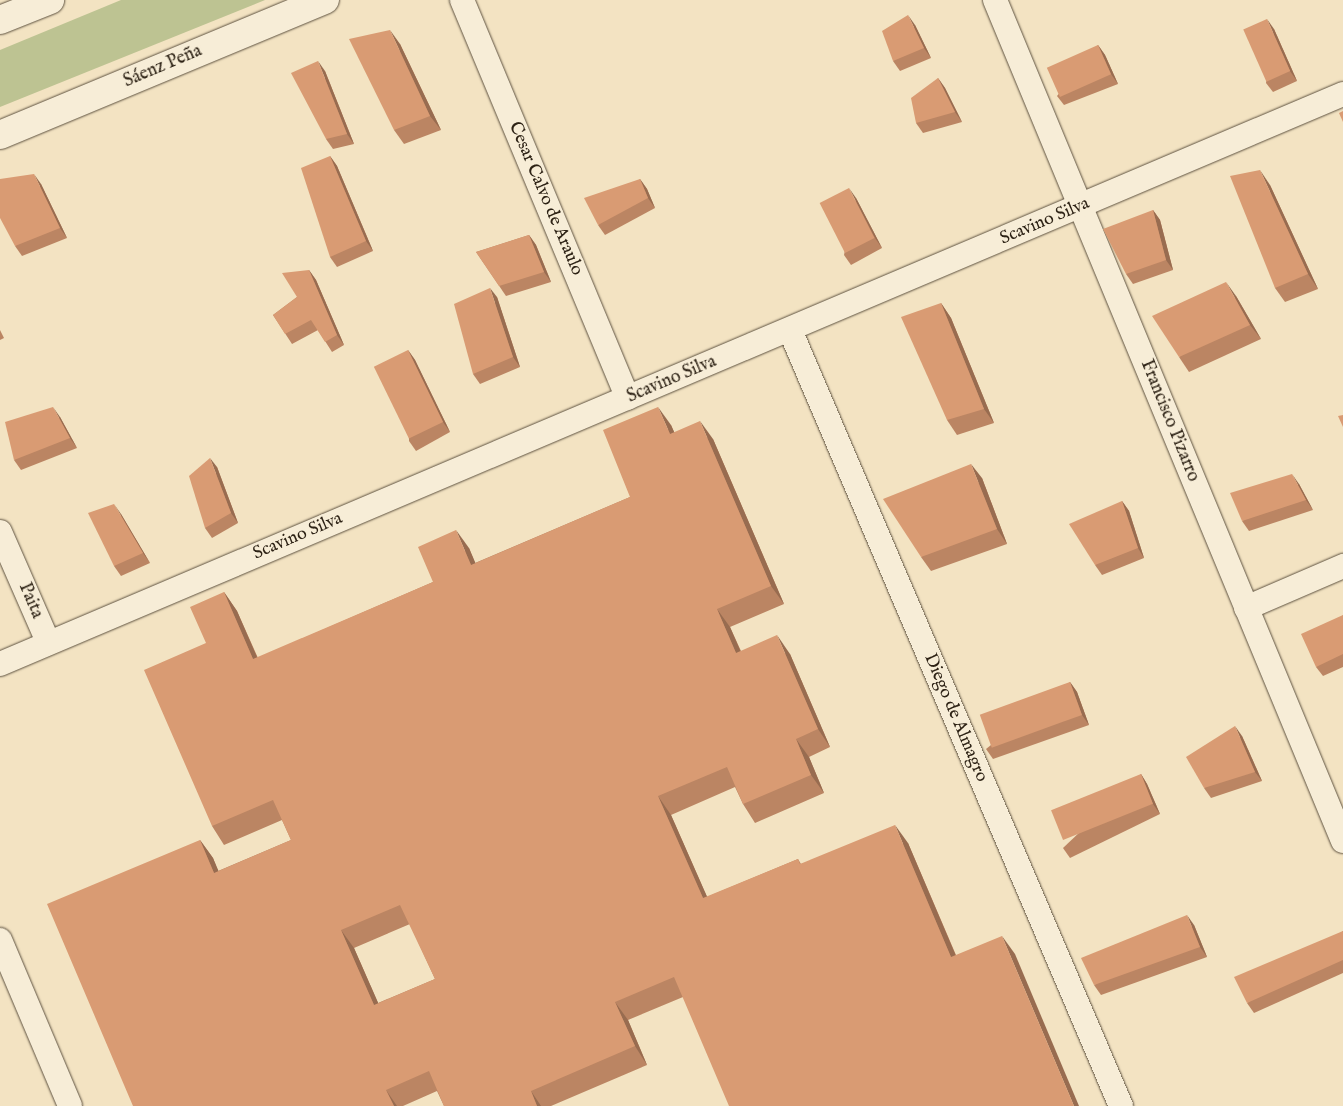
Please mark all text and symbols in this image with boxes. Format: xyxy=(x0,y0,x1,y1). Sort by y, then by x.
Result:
street label: Sáenz Peña xyxy=(121,41,205,93)
street label: Cesar Calvo de Araulo xyxy=(503,119,587,279)
street label: Scavino Silva xyxy=(997,193,1093,251)
street label: Scavino Silva xyxy=(624,351,720,409)
street label: Francisco Pizarro xyxy=(1135,357,1203,485)
street label: Scavino Silva xyxy=(250,508,346,566)
street label: Paita xyxy=(13,580,47,622)
street label: Diego de Almagro xyxy=(918,651,992,785)

